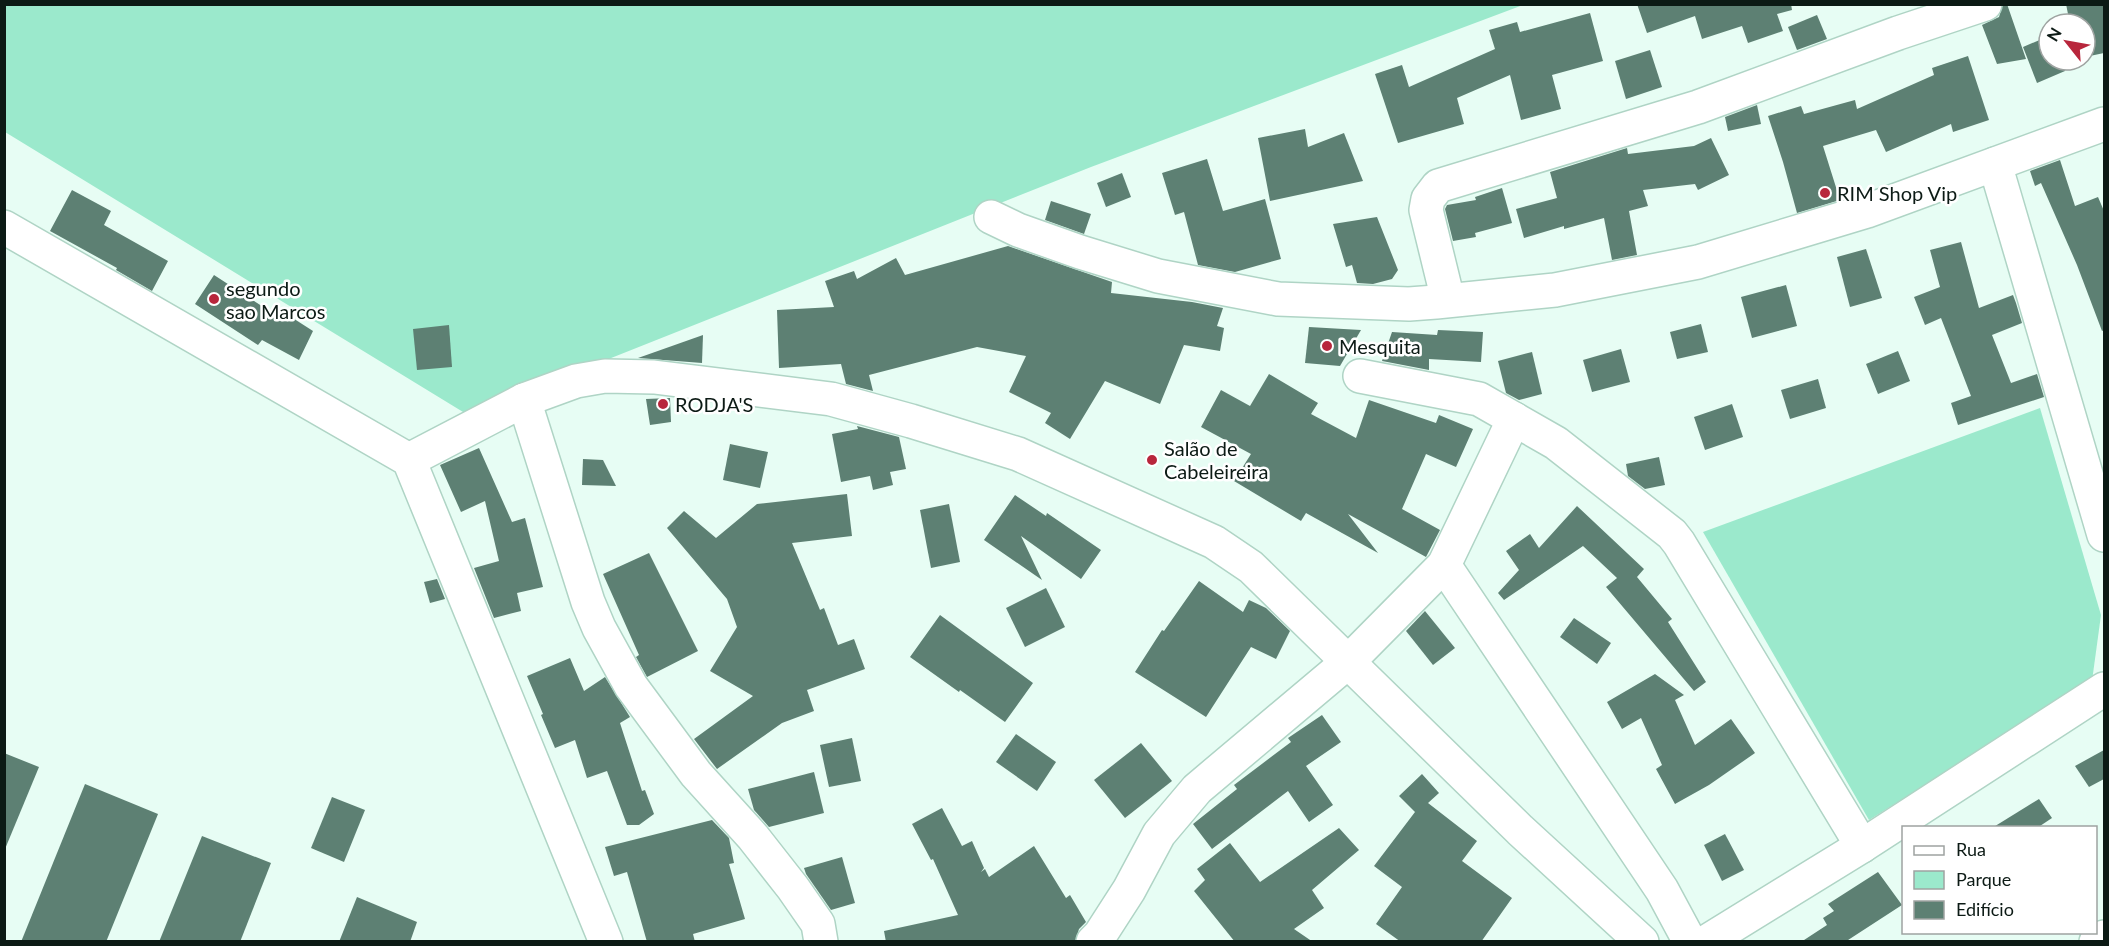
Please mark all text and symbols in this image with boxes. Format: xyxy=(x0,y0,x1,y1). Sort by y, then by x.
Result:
north arrow xyxy=(2037,12,2097,72)
text: N xyxy=(2042,24,2065,44)
place label: RIM Shop Vip xyxy=(1837,181,1957,205)
marker: RIM Shop Vip xyxy=(1818,186,1832,200)
place label: segundo sao Marcos xyxy=(226,276,326,323)
marker: segundo sao Marcos xyxy=(207,292,221,306)
place label: Mesquita xyxy=(1339,334,1421,358)
marker: Mesquita xyxy=(1320,339,1334,353)
place label: RODJA'S xyxy=(675,392,753,416)
marker: RODJA'S xyxy=(656,397,670,411)
place label: Salão de Cabeleireira xyxy=(1164,436,1268,483)
marker: Salão de Cabeleireira xyxy=(1145,453,1159,467)
legend xyxy=(1902,826,2097,934)
text: Rua xyxy=(1956,838,1986,860)
text: Parque xyxy=(1956,868,2011,890)
text: Edifício xyxy=(1956,898,2014,920)

